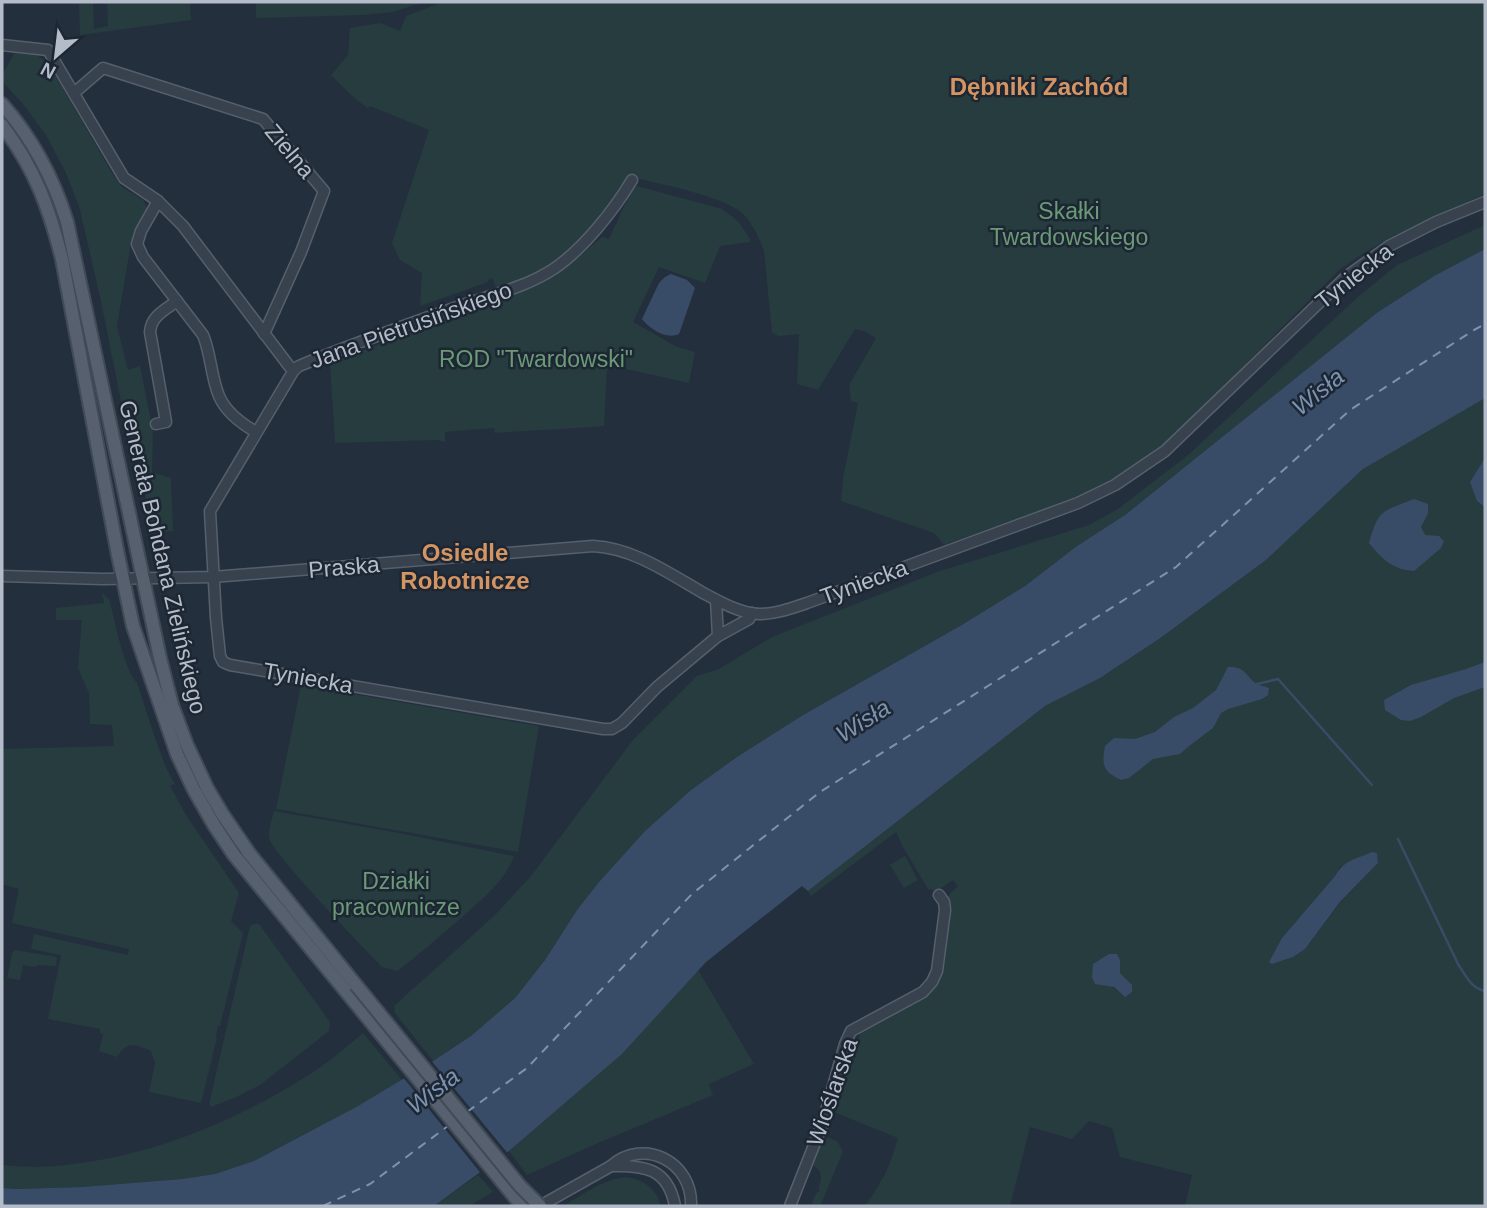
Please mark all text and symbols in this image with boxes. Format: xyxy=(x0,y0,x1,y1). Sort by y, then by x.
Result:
north arrow xyxy=(21,21,91,91)
text: N xyxy=(37,58,59,83)
district label: Dębniki Zachód xyxy=(950,73,1128,100)
street label: Zielna xyxy=(260,119,320,184)
park label: Skałki Twardowskiego xyxy=(990,198,1148,250)
street label: Tyniecka xyxy=(1310,238,1398,314)
street label: Jana Pietrusińskiego xyxy=(307,276,515,374)
park label: ROD "Twardowski" xyxy=(439,346,633,372)
water label: Wisła xyxy=(1286,363,1349,420)
street label: Generała Bohdana Zielińskiego xyxy=(114,398,212,716)
district label: Osiedle Robotnicze xyxy=(400,539,530,594)
street label: Praska xyxy=(307,551,381,583)
street label: Tyniecka xyxy=(817,554,911,610)
street label: Tyniecka xyxy=(261,657,355,699)
water label: Wisła xyxy=(831,694,895,748)
park label: Działki pracownicze xyxy=(332,868,460,920)
street label: Wioślarska xyxy=(801,1034,863,1149)
water label: Wisła xyxy=(401,1062,464,1119)

